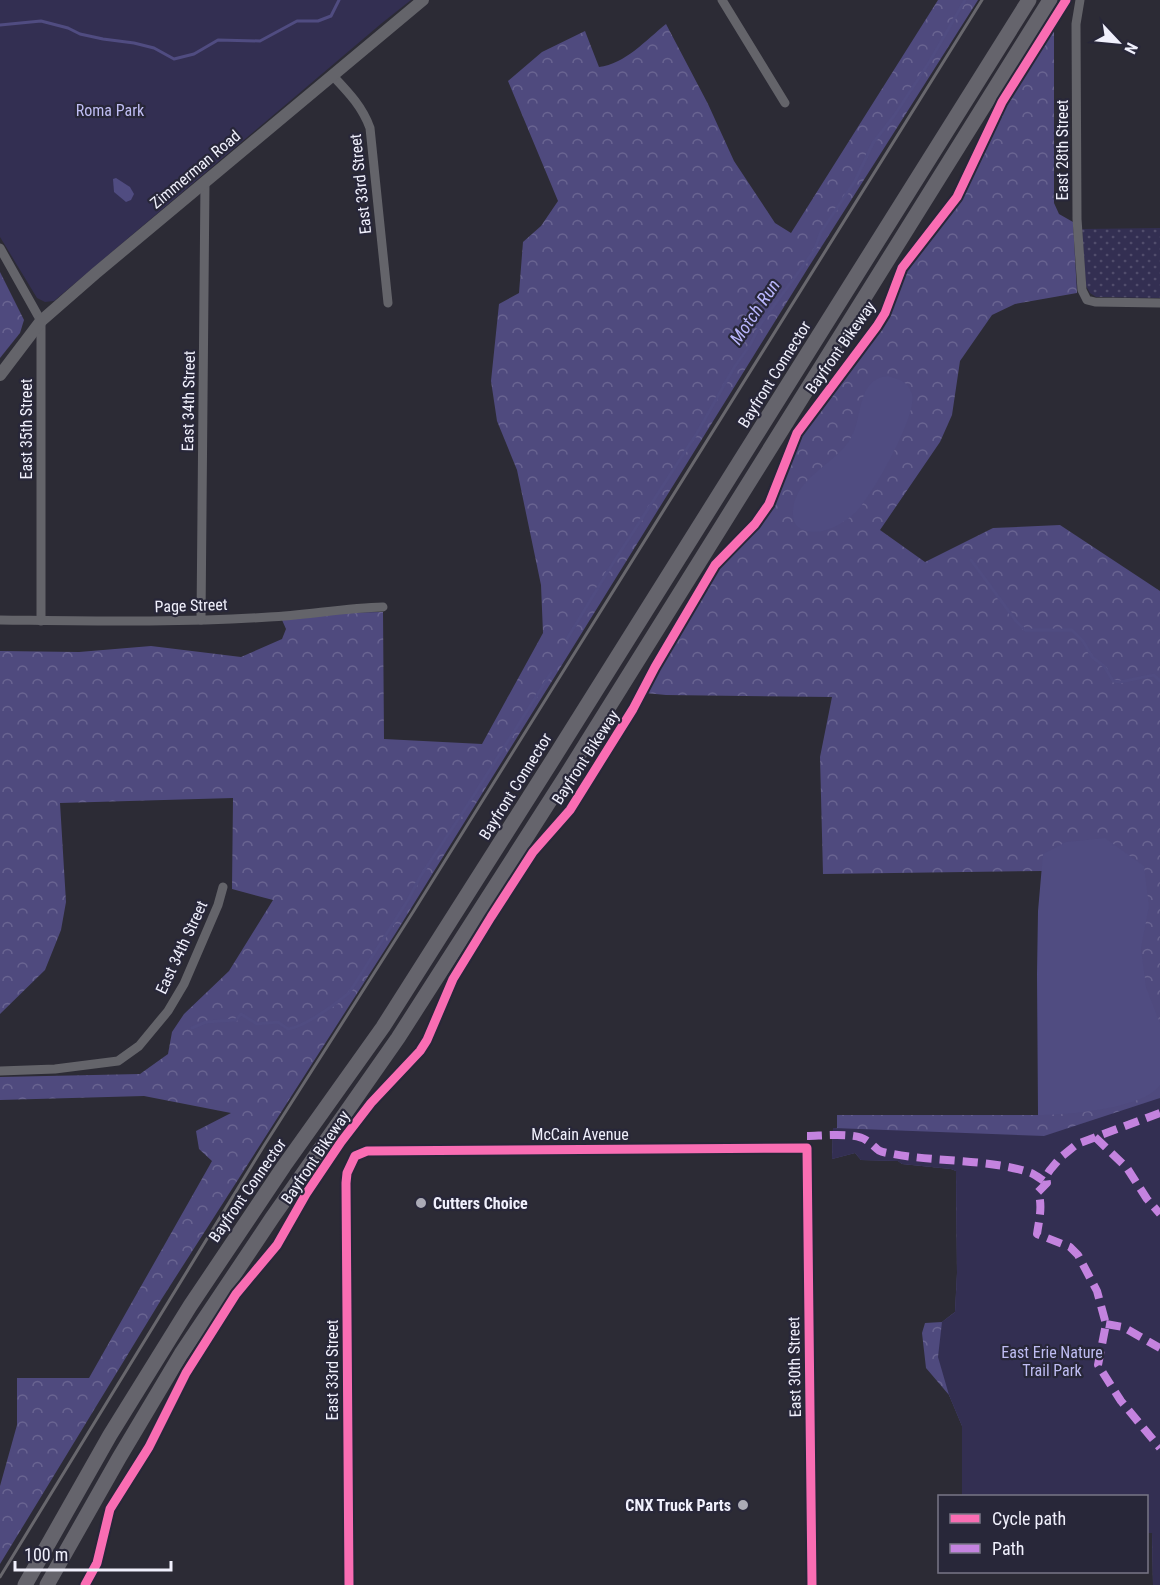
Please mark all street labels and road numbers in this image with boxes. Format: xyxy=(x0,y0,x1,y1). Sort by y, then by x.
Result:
street label: East 28th Street xyxy=(1053,99,1072,200)
street label: Zimmerman Road xyxy=(146,126,244,213)
street label: East 33rd Street xyxy=(346,132,375,235)
street label: Bayfront Bikeway xyxy=(801,297,880,397)
street label: Bayfront Connector xyxy=(734,317,815,431)
street label: East 34th Street xyxy=(178,350,199,452)
street label: East 35th Street xyxy=(17,378,36,479)
street label: Page Street xyxy=(154,595,228,616)
street label: Bayfront Bikeway xyxy=(548,706,623,808)
street label: Bayfront Connector xyxy=(475,729,556,843)
street label: East 34th Street xyxy=(152,897,211,997)
street label: Bayfront Bikeway xyxy=(277,1107,354,1208)
street label: McCain Avenue xyxy=(531,1125,629,1144)
street label: Bayfront Connector xyxy=(205,1135,290,1246)
street label: East 30th Street xyxy=(784,1316,805,1418)
street label: East 33rd Street xyxy=(323,1319,342,1420)

